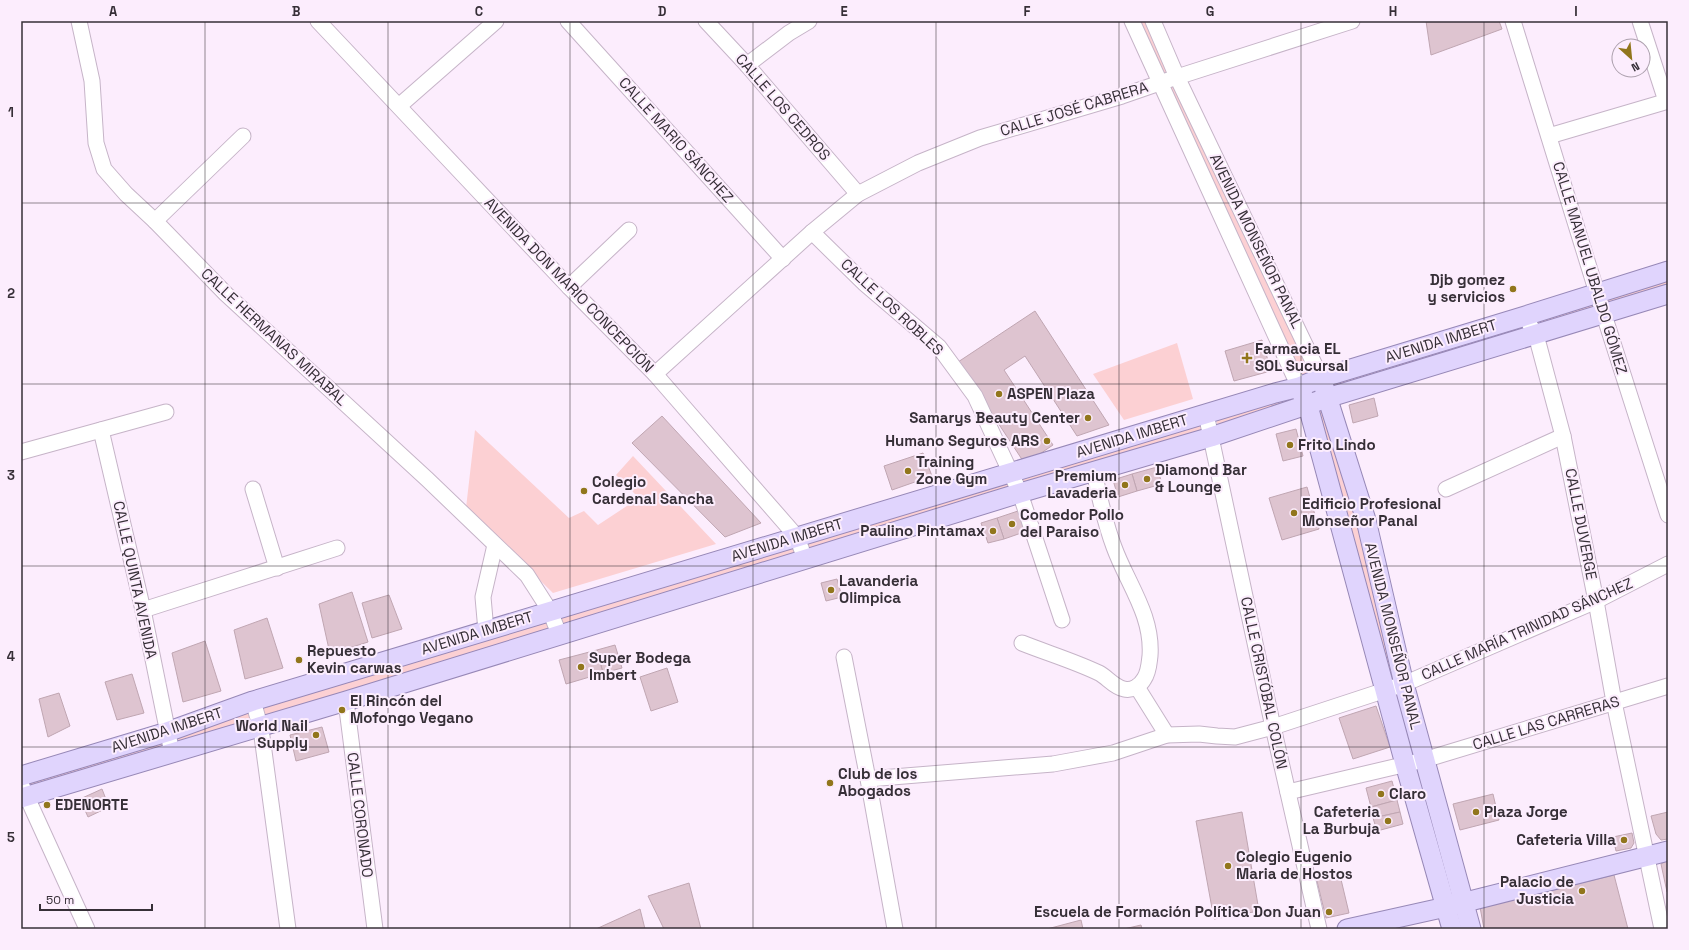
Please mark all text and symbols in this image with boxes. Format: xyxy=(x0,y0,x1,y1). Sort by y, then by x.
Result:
text: A xyxy=(109,3,118,20)
text: B xyxy=(292,3,301,20)
text: C xyxy=(475,3,483,20)
text: D xyxy=(658,3,667,20)
text: E xyxy=(840,3,848,20)
text: F xyxy=(1024,3,1031,20)
text: G xyxy=(1206,3,1214,20)
text: H xyxy=(1389,3,1397,20)
text: I xyxy=(1574,3,1578,20)
north arrow xyxy=(1611,38,1651,78)
street label: CALLE LOS CEDROS xyxy=(732,49,835,164)
text: N xyxy=(1629,59,1642,75)
street label: CALLE MARIO SÁNCHEZ xyxy=(615,73,738,206)
street label: CALLE JOSÉ CABRERA xyxy=(998,77,1151,140)
text: 1 xyxy=(8,104,14,121)
street label: AVENIDA MONSEÑOR PANAL xyxy=(1206,150,1307,331)
street label: CALLE MANUEL UBALDO GÓMEZ xyxy=(1549,159,1632,377)
street label: AVENIDA DON MARIO CONCEPCIÓN xyxy=(481,193,658,376)
street label: CALLE LOS ROBLES xyxy=(837,254,948,359)
street label: CALLE HERMANAS MIRABAL xyxy=(197,264,352,409)
place label: Djb gomez y servicios xyxy=(1427,270,1505,306)
marker: Djb gomez y servicios xyxy=(1508,284,1518,294)
text: 2 xyxy=(7,285,15,302)
street label: AVENIDA IMBERT xyxy=(1383,314,1499,367)
place label: Farmacia EL SOL Sucursal xyxy=(1255,339,1348,375)
marker: Farmacia EL SOL Sucursal xyxy=(1242,353,1252,363)
place label: ASPEN Plaza xyxy=(1007,384,1095,403)
marker: ASPEN Plaza xyxy=(994,389,1004,399)
place label: Samarys Beauty Center xyxy=(909,408,1080,427)
street label: AVENIDA IMBERT xyxy=(1074,409,1190,462)
marker: Samarys Beauty Center xyxy=(1083,413,1093,423)
place label: Humano Seguros ARS xyxy=(885,431,1039,450)
place label: Frito Lindo xyxy=(1298,435,1376,454)
marker: Humano Seguros ARS xyxy=(1042,436,1052,446)
marker: Frito Lindo xyxy=(1285,440,1295,450)
place label: Training Zone Gym xyxy=(916,452,987,488)
place label: Diamond Bar & Lounge xyxy=(1155,460,1247,496)
marker: Training Zone Gym xyxy=(903,466,913,476)
place label: Premium Lavaderia xyxy=(1047,466,1117,502)
text: 3 xyxy=(7,467,15,484)
street label: CALLE DUVERGE xyxy=(1561,467,1602,581)
place label: Colegio Cardenal Sancha xyxy=(592,472,714,508)
marker: Diamond Bar & Lounge xyxy=(1142,474,1152,484)
marker: Premium Lavaderia xyxy=(1120,480,1130,490)
marker: Colegio Cardenal Sancha xyxy=(579,486,589,496)
place label: Edificio Profesional Monseñor Panal xyxy=(1302,494,1441,530)
street label: CALLE QUINTA AVENIDA xyxy=(109,499,162,661)
place label: Comedor Pollo del Paraiso xyxy=(1020,505,1124,541)
marker: Edificio Profesional Monseñor Panal xyxy=(1289,508,1299,518)
street label: AVENIDA IMBERT xyxy=(729,513,845,566)
marker: Comedor Pollo del Paraiso xyxy=(1007,519,1017,529)
place label: Paulino Pintamax xyxy=(860,521,985,540)
marker: Paulino Pintamax xyxy=(988,526,998,536)
street label: AVENIDA MONSEÑOR PANAL xyxy=(1361,540,1426,731)
place label: Lavanderia Olimpica xyxy=(839,571,918,607)
street label: CALLE MARÍA TRINIDAD SÁNCHEZ xyxy=(1418,573,1636,684)
marker: Lavanderia Olimpica xyxy=(826,585,836,595)
street label: CALLE CRISTÓBAL COLÓN xyxy=(1237,595,1292,771)
street label: AVENIDA IMBERT xyxy=(419,606,535,659)
place label: Repuesto Kevin carwas xyxy=(307,641,402,677)
text: 4 xyxy=(7,648,15,665)
place label: Super Bodega Imbert xyxy=(589,648,691,684)
marker: Repuesto Kevin carwas xyxy=(294,655,304,665)
marker: Super Bodega Imbert xyxy=(576,662,586,672)
place label: El Rincón del Mofongo Vegano xyxy=(350,691,473,727)
street label: CALLE LAS CARRERAS xyxy=(1470,691,1622,754)
street label: AVENIDA IMBERT xyxy=(109,703,225,756)
marker: El Rincón del Mofongo Vegano xyxy=(337,705,347,715)
place label: World Nail Supply xyxy=(235,716,308,752)
marker: World Nail Supply xyxy=(311,730,321,740)
street label: CALLE CORONADO xyxy=(343,751,378,879)
place label: Club de los Abogados xyxy=(838,764,917,800)
marker: Club de los Abogados xyxy=(825,778,835,788)
place label: Claro xyxy=(1389,784,1426,803)
marker: Claro xyxy=(1376,789,1386,799)
place label: EDENORTE xyxy=(55,795,128,814)
marker: EDENORTE xyxy=(42,800,52,810)
place label: Cafeteria La Burbuja xyxy=(1303,802,1380,838)
place label: Plaza Jorge xyxy=(1484,802,1568,821)
marker: Plaza Jorge xyxy=(1471,807,1481,817)
marker: Cafeteria La Burbuja xyxy=(1383,816,1393,826)
text: 5 xyxy=(7,829,15,846)
place label: Cafeteria Villa xyxy=(1516,830,1616,849)
marker: Cafeteria Villa xyxy=(1619,835,1629,845)
place label: Colegio Eugenio Maria de Hostos xyxy=(1236,847,1353,883)
marker: Colegio Eugenio Maria de Hostos xyxy=(1223,861,1233,871)
place label: Palacio de Justicia xyxy=(1500,872,1574,908)
scale bar xyxy=(40,886,152,912)
marker: Palacio de Justicia xyxy=(1577,886,1587,896)
text: 50 m xyxy=(46,892,74,908)
place label: Escuela de Formación Política Don Juan xyxy=(1034,902,1321,921)
marker: Escuela de Formación Política Don Juan xyxy=(1324,907,1334,917)

